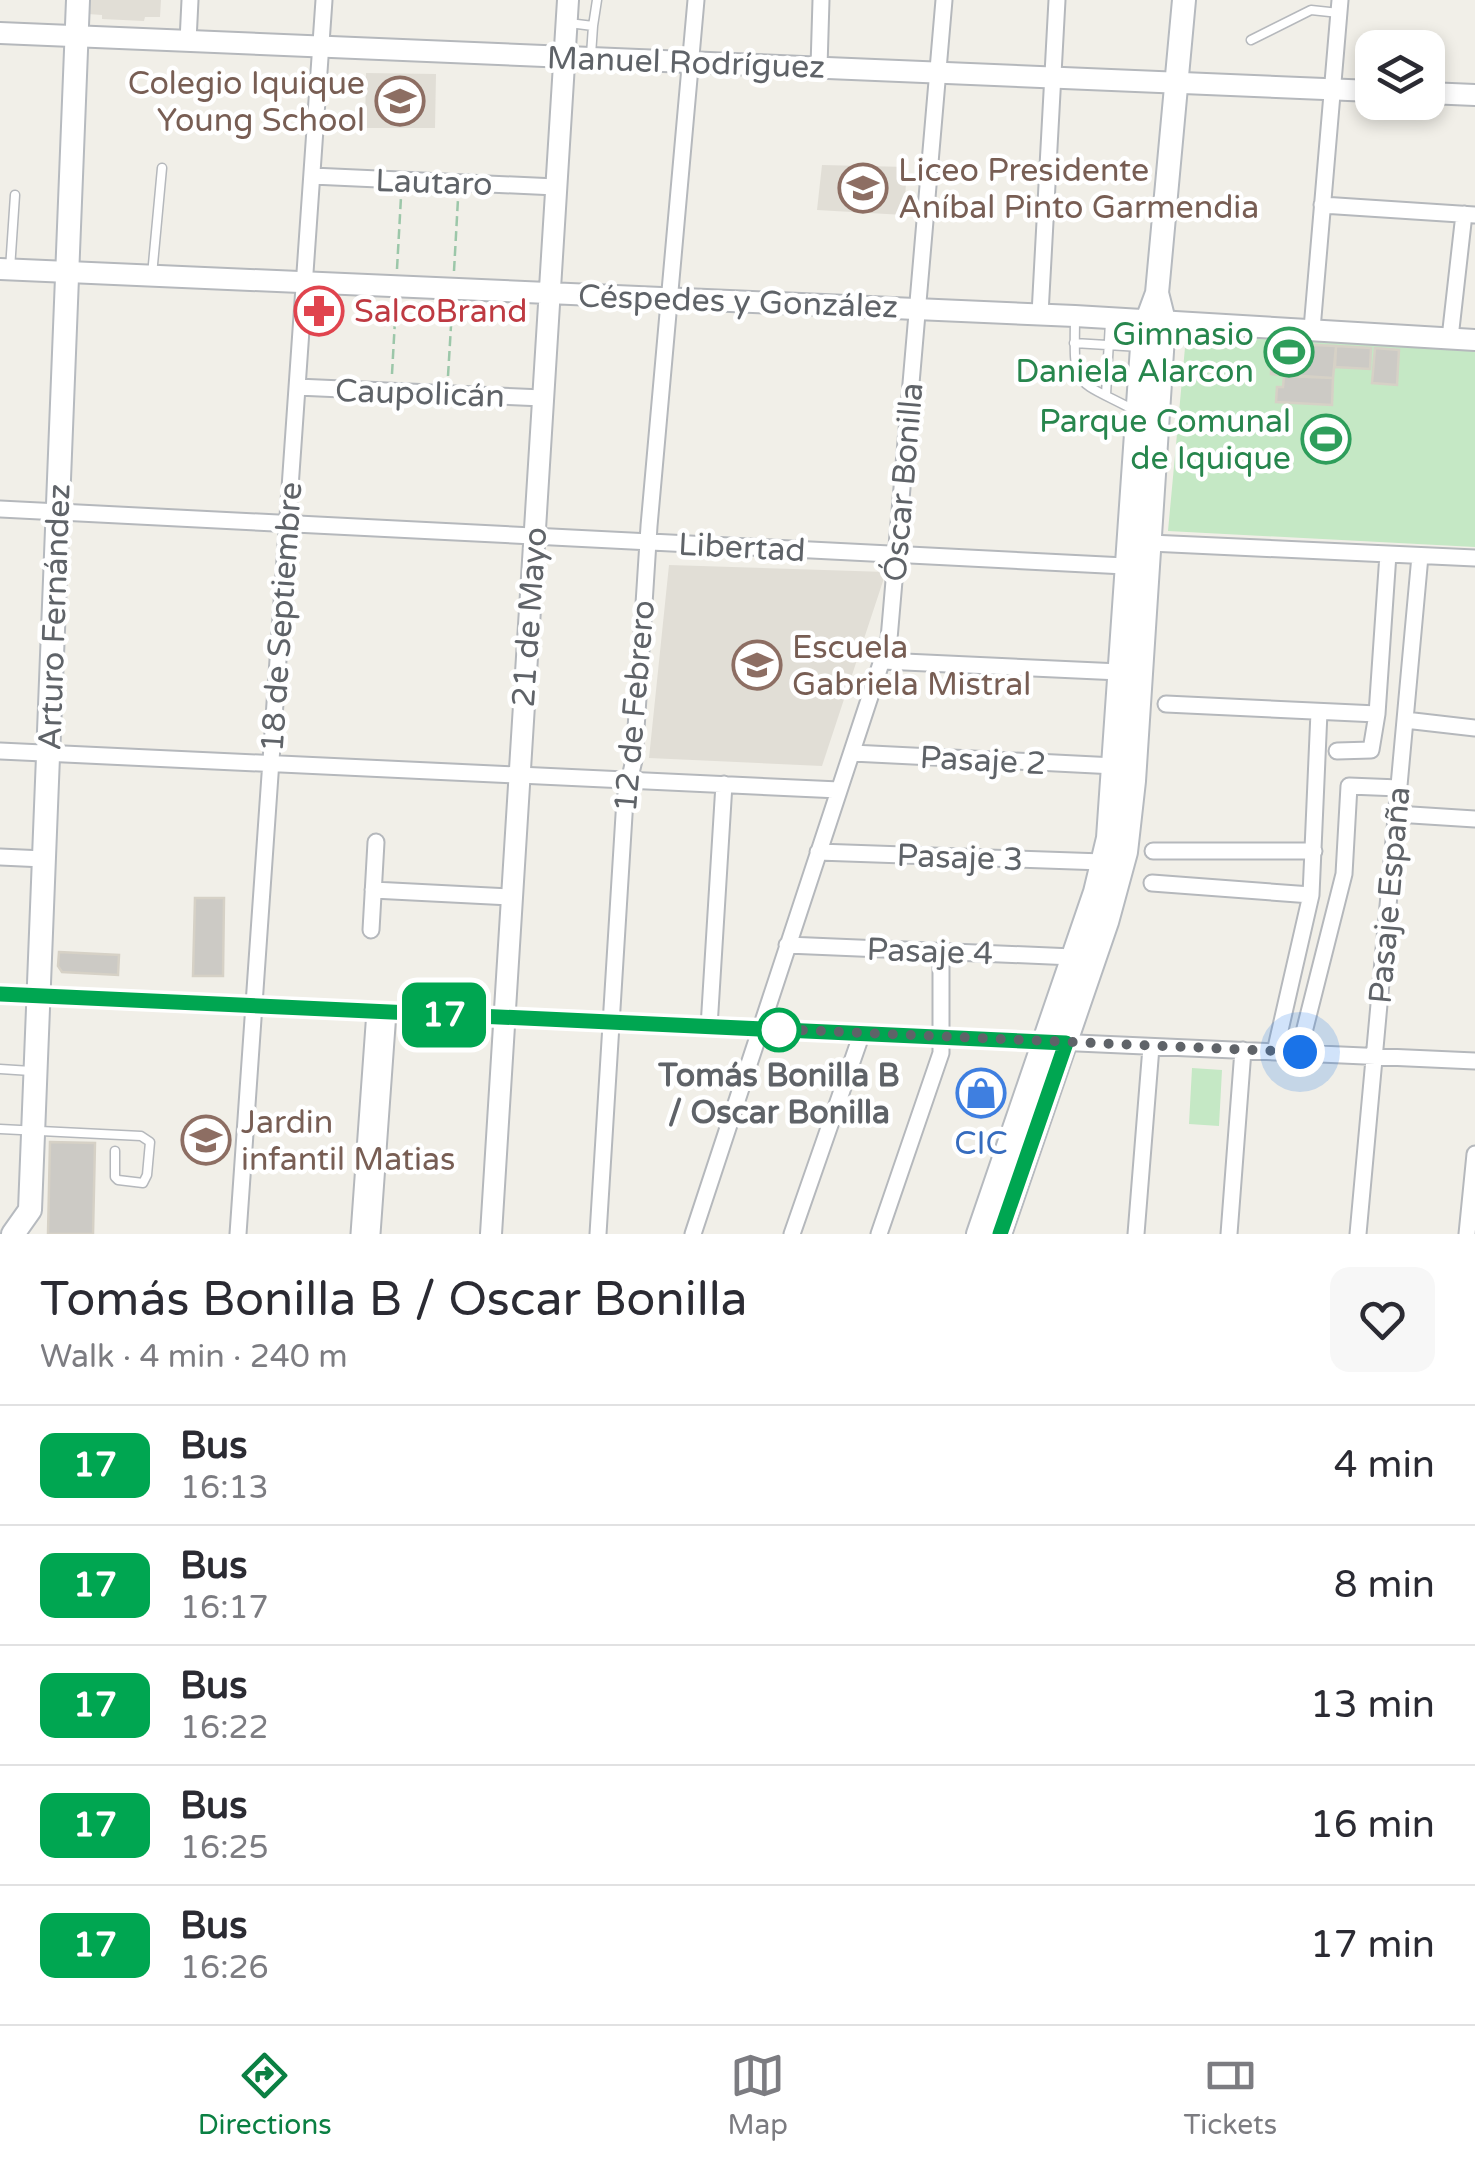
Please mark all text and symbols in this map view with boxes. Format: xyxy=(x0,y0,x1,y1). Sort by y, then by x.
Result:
map controls xyxy=(1355,30,1445,120)
button: layers xyxy=(1355,30,1445,120)
street label: Manuel Rodríguez xyxy=(546,39,826,87)
place label: Colegio Iquique Young School xyxy=(128,65,365,140)
school or university icon: Colegio Iquique Young School xyxy=(374,75,426,127)
place label: Liceo Presidente Aníbal Pinto Garmendia xyxy=(898,152,1259,227)
street label: Lautaro xyxy=(375,162,493,204)
school or university icon: Liceo Presidente Aníbal Pinto Garmendia xyxy=(837,162,889,214)
street label: Céspedes y González xyxy=(577,277,899,327)
pharmacy icon: SalcoBrand xyxy=(293,285,345,337)
place label: SalcoBrand xyxy=(354,293,527,331)
place label: Gimnasio Daniela Alarcon xyxy=(1015,316,1254,391)
sports icon: Gimnasio Daniela Alarcon xyxy=(1263,326,1315,378)
street label: Caupolicán xyxy=(335,372,505,416)
street label: Óscar Bonilla xyxy=(875,381,932,583)
place label: Parque Comunal de Iquique xyxy=(1039,403,1291,478)
sports icon: Parque Comunal de Iquique xyxy=(1300,413,1352,465)
street label: 18 de Septiembre xyxy=(254,481,310,753)
street label: Arturo Fernández xyxy=(31,483,79,751)
street label: 21 de Mayo xyxy=(505,526,555,708)
street label: Libertad xyxy=(677,526,807,570)
street label: 12 de Febrero xyxy=(607,598,663,814)
place label: Escuela Gabriela Mistral xyxy=(792,629,1031,704)
school or university icon: Escuela Gabriela Mistral xyxy=(731,639,783,691)
street label: Pasaje 2 xyxy=(919,739,1047,783)
street label: Pasaje España xyxy=(1362,785,1418,1005)
street label: Pasaje 3 xyxy=(896,837,1024,879)
street label: Pasaje 4 xyxy=(866,931,994,973)
line badge: 17 xyxy=(399,982,489,1048)
text: 17 xyxy=(422,994,466,1036)
marker: Tomás Bonilla B / Oscar Bonilla xyxy=(758,1009,800,1051)
your location xyxy=(1275,1027,1325,1077)
place label: Tomás Bonilla B / Oscar Bonilla xyxy=(657,1057,900,1132)
shop icon: CIC xyxy=(955,1067,1007,1119)
place label: Jardin infantil Matias xyxy=(241,1104,455,1179)
school or university icon: Jardin infantil Matias xyxy=(180,1114,232,1166)
place label: CIC xyxy=(954,1125,1008,1163)
button: heart xyxy=(1330,1267,1435,1372)
text: Tomás Bonilla B / Oscar Bonilla xyxy=(40,1271,748,1329)
text: Walk · 4 min · 240 m xyxy=(40,1338,348,1376)
text: Bus xyxy=(180,1423,247,1469)
text: 4 min xyxy=(1334,1442,1435,1488)
text: 17 xyxy=(73,1444,117,1486)
text: 16:13 xyxy=(180,1469,269,1507)
text: Bus xyxy=(180,1543,247,1589)
text: 8 min xyxy=(1334,1562,1435,1608)
text: 17 xyxy=(73,1564,117,1606)
text: 16:17 xyxy=(180,1589,269,1627)
text: Bus xyxy=(180,1663,247,1709)
text: 13 min xyxy=(1310,1682,1435,1728)
text: 17 xyxy=(73,1684,117,1726)
text: 16:22 xyxy=(180,1709,269,1747)
text: Bus xyxy=(180,1783,247,1829)
text: 16 min xyxy=(1310,1802,1435,1848)
text: 17 xyxy=(73,1804,117,1846)
text: 16:25 xyxy=(180,1829,269,1867)
text: Bus xyxy=(180,1903,247,1949)
text: 17 min xyxy=(1310,1922,1435,1968)
text: 17 xyxy=(73,1924,117,1966)
text: 16:26 xyxy=(180,1949,269,1987)
tab: Directions xyxy=(198,2048,332,2142)
tab: Map xyxy=(727,2048,788,2142)
tab: Tickets xyxy=(1184,2048,1277,2142)

